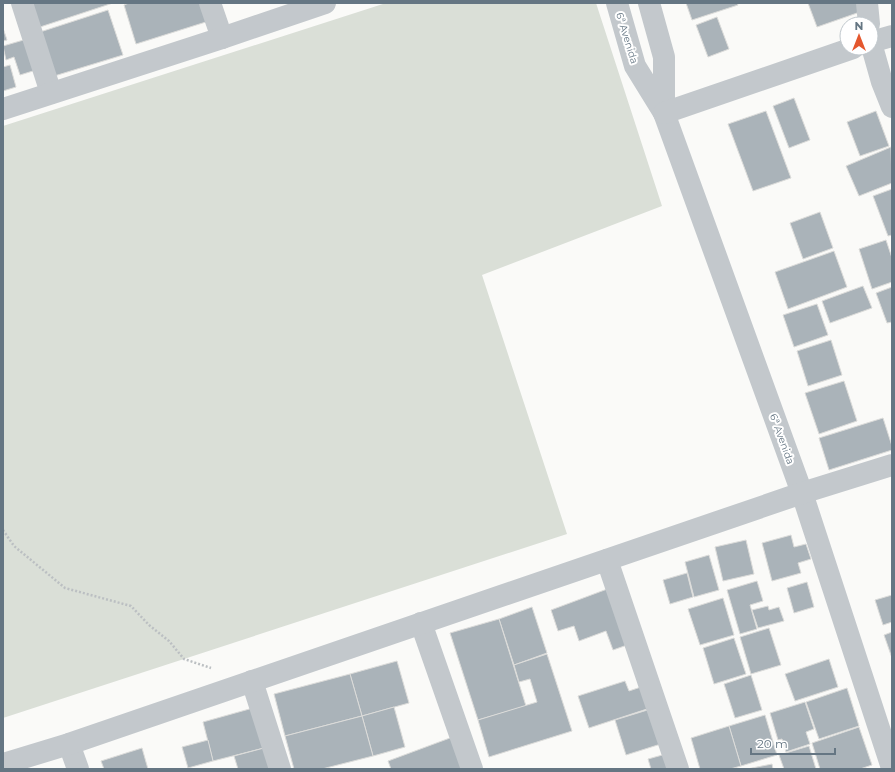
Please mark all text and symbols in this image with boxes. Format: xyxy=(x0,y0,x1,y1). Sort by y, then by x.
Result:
street label: 6ª Avenida xyxy=(613,11,641,65)
north arrow xyxy=(839,16,879,56)
text: N xyxy=(855,19,863,33)
street label: 6ª Avenida xyxy=(767,412,797,466)
scale bar xyxy=(751,730,835,756)
text: 20 m xyxy=(757,736,788,751)

